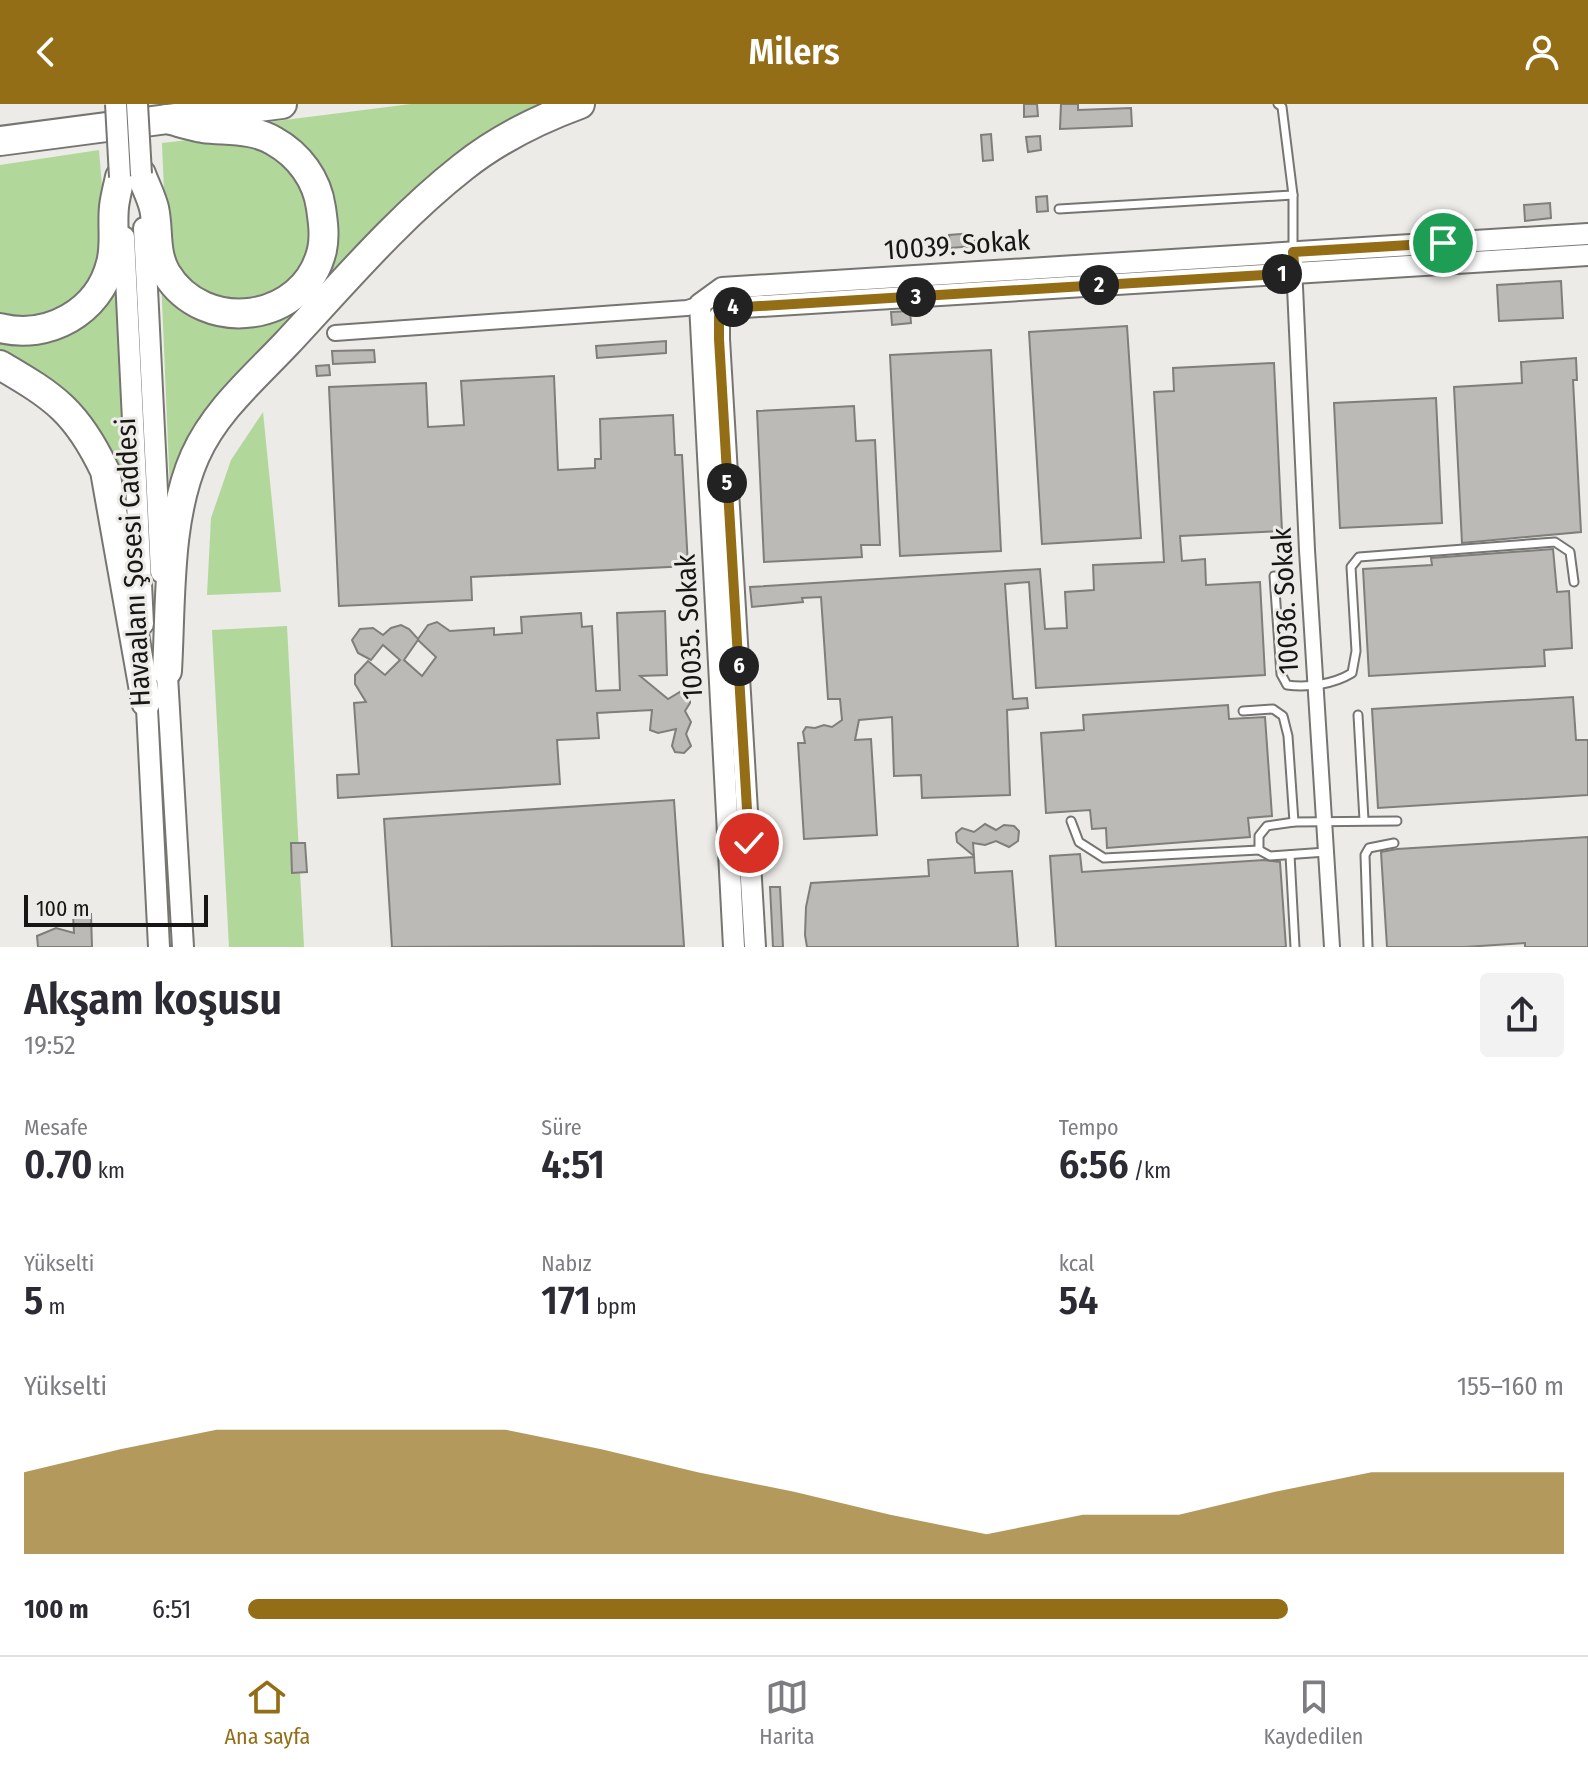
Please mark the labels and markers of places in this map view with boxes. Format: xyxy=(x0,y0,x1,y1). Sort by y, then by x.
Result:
pin xyxy=(1409,209,1477,277)
pin: 1 xyxy=(1262,254,1302,294)
pin: 2 xyxy=(1079,265,1119,305)
pin: 3 xyxy=(896,277,936,317)
pin: 4 xyxy=(713,287,753,327)
pin: 5 xyxy=(707,463,747,503)
pin: 6 xyxy=(719,646,759,686)
pin xyxy=(715,809,783,877)

